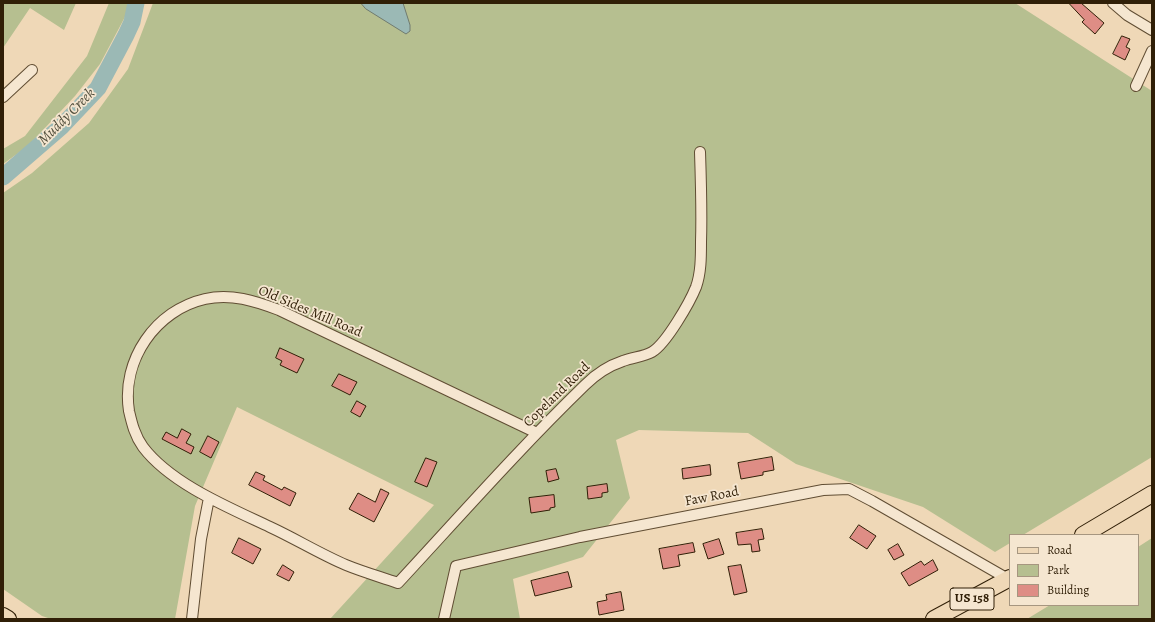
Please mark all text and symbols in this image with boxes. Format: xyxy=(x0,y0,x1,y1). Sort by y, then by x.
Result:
water label: Muddy Creek xyxy=(35,85,99,149)
street label: Old Sides Mill Road xyxy=(256,283,364,341)
street label: Copeland Road xyxy=(520,359,594,431)
street label: Faw Road xyxy=(684,484,740,510)
legend xyxy=(1009,534,1139,606)
text: Road xyxy=(1047,542,1072,558)
text: Park xyxy=(1047,562,1070,578)
text: Building xyxy=(1047,582,1089,598)
road number: US 158 xyxy=(950,588,994,610)

